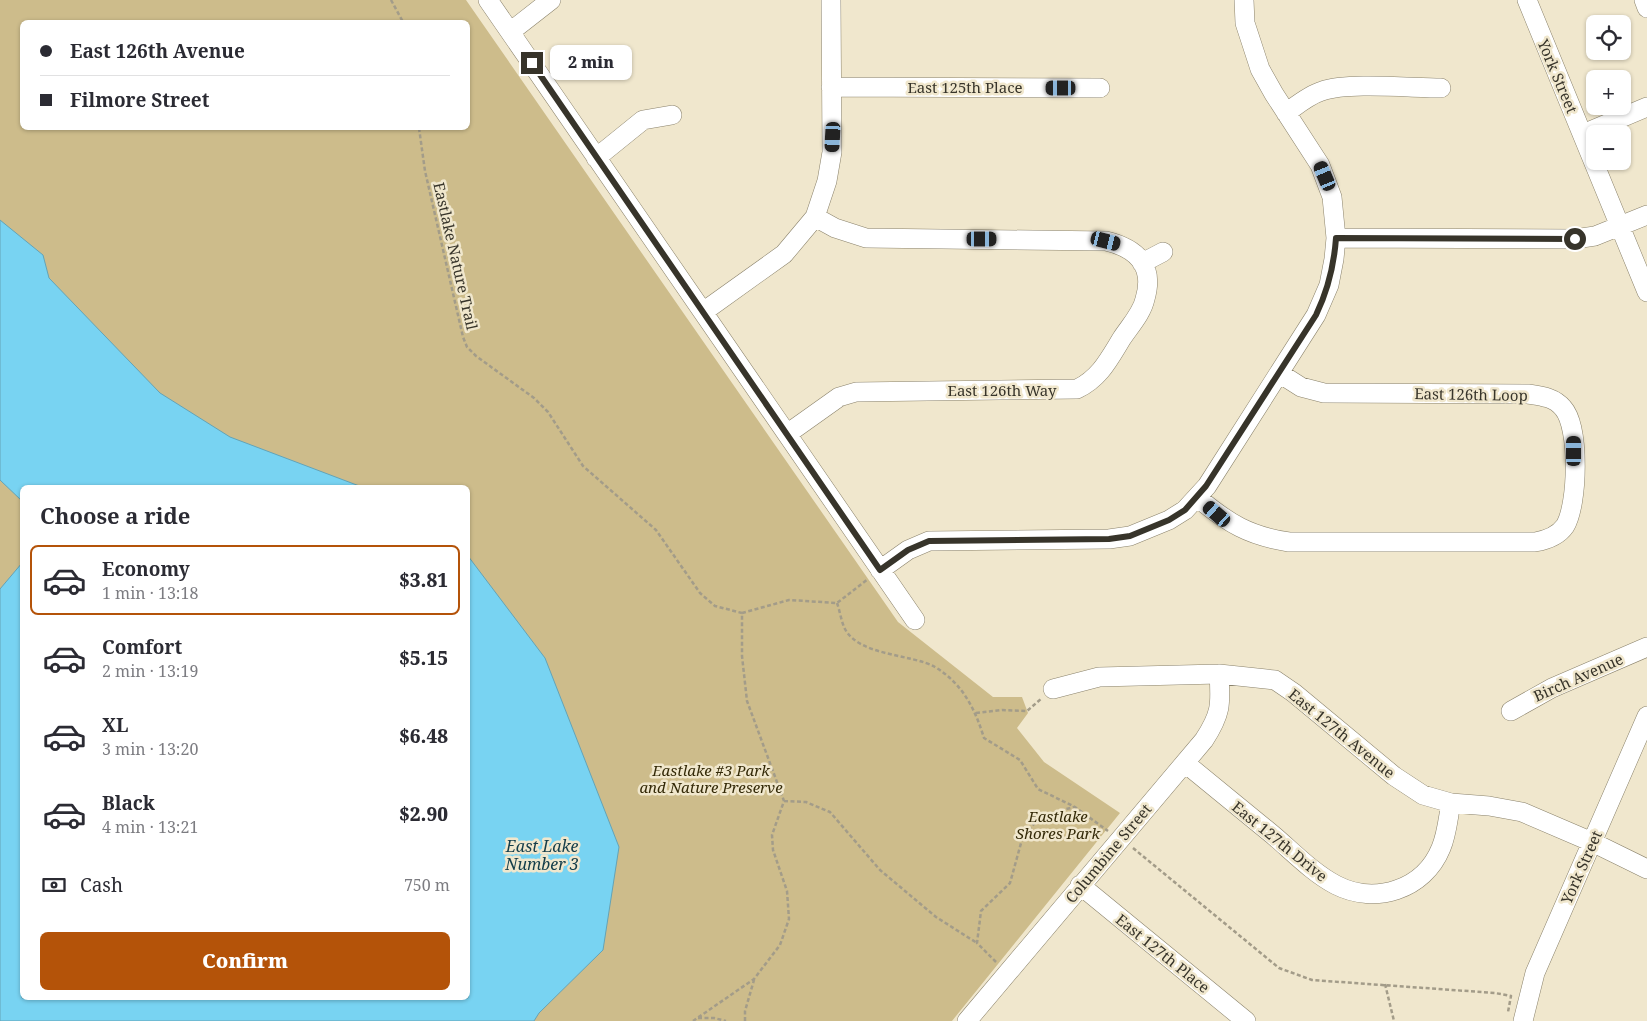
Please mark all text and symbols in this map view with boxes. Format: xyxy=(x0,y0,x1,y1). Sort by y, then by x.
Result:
map controls xyxy=(1586,15,1631,170)
button: locate xyxy=(1586,15,1631,60)
street label: York Street xyxy=(1533,35,1583,116)
text: East 126th Avenue xyxy=(70,38,245,64)
callout: 2 min xyxy=(550,46,632,80)
text: 2 min xyxy=(568,51,614,73)
route end xyxy=(521,52,543,74)
button: + xyxy=(1586,70,1631,115)
street label: East 125th Place xyxy=(907,77,1023,97)
car xyxy=(1046,81,1076,96)
text: Filmore Street xyxy=(70,87,209,113)
car xyxy=(824,122,841,152)
button: − xyxy=(1586,125,1631,170)
car xyxy=(1312,159,1337,193)
street label: Eastlake Nature Trail xyxy=(429,180,483,332)
route start xyxy=(1564,228,1586,250)
car xyxy=(1089,230,1122,252)
car xyxy=(967,232,997,247)
street label: East 126th Way xyxy=(948,380,1057,400)
street label: East 126th Loop xyxy=(1414,383,1528,405)
car xyxy=(1566,436,1581,466)
car xyxy=(1200,498,1233,530)
text: Choose a ride xyxy=(40,500,190,530)
text: Economy xyxy=(102,556,190,582)
icon: car xyxy=(42,558,87,603)
text: $3.81 xyxy=(399,567,448,593)
text: 1 min · 13:18 xyxy=(102,582,198,604)
text: Comfort xyxy=(102,634,182,660)
icon: car xyxy=(42,636,87,681)
text: $5.15 xyxy=(399,645,448,671)
street label: Birch Avenue xyxy=(1530,648,1626,706)
text: 2 min · 13:19 xyxy=(102,660,198,682)
street label: East 127th Avenue xyxy=(1285,684,1399,782)
text: XL xyxy=(102,712,128,738)
icon: car xyxy=(42,714,87,759)
text: $6.48 xyxy=(399,723,448,749)
text: 3 min · 13:20 xyxy=(102,738,198,760)
park label: Eastlake #3 Park and Nature Preserve xyxy=(639,760,783,797)
text: Black xyxy=(102,790,155,816)
icon: car xyxy=(42,792,87,837)
street label: East 127th Drive xyxy=(1228,796,1332,886)
street label: Columbine Street xyxy=(1061,799,1155,907)
text: $2.90 xyxy=(399,801,448,827)
park label: Eastlake Shores Park xyxy=(1016,806,1101,843)
text: 4 min · 13:21 xyxy=(102,816,198,838)
street label: York Street xyxy=(1555,827,1606,908)
water label: East Lake Number 3 xyxy=(504,835,579,875)
icon: cash xyxy=(40,871,68,899)
text: Cash xyxy=(80,872,123,898)
text: 750 m xyxy=(404,874,450,896)
street label: East 127th Place xyxy=(1112,909,1214,997)
button: Confirm xyxy=(40,932,450,990)

